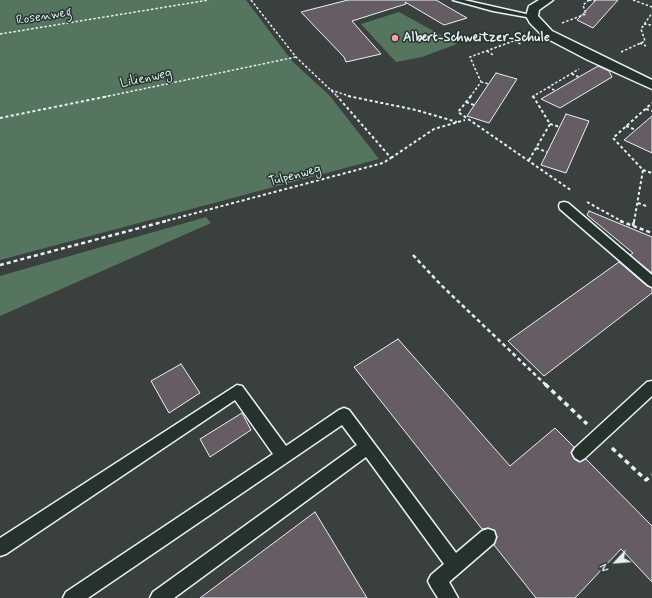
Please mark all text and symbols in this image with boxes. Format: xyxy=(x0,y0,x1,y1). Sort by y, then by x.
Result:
street label: Rosenweg xyxy=(15,5,73,29)
place label: Albert-Schweitzer-Schule xyxy=(403,30,550,46)
marker: Albert-Schweitzer-Schule xyxy=(390,33,400,43)
street label: Lilienweg xyxy=(119,66,173,92)
street label: Tulpenweg xyxy=(267,162,323,190)
north arrow xyxy=(596,542,636,582)
text: N xyxy=(597,561,613,574)

